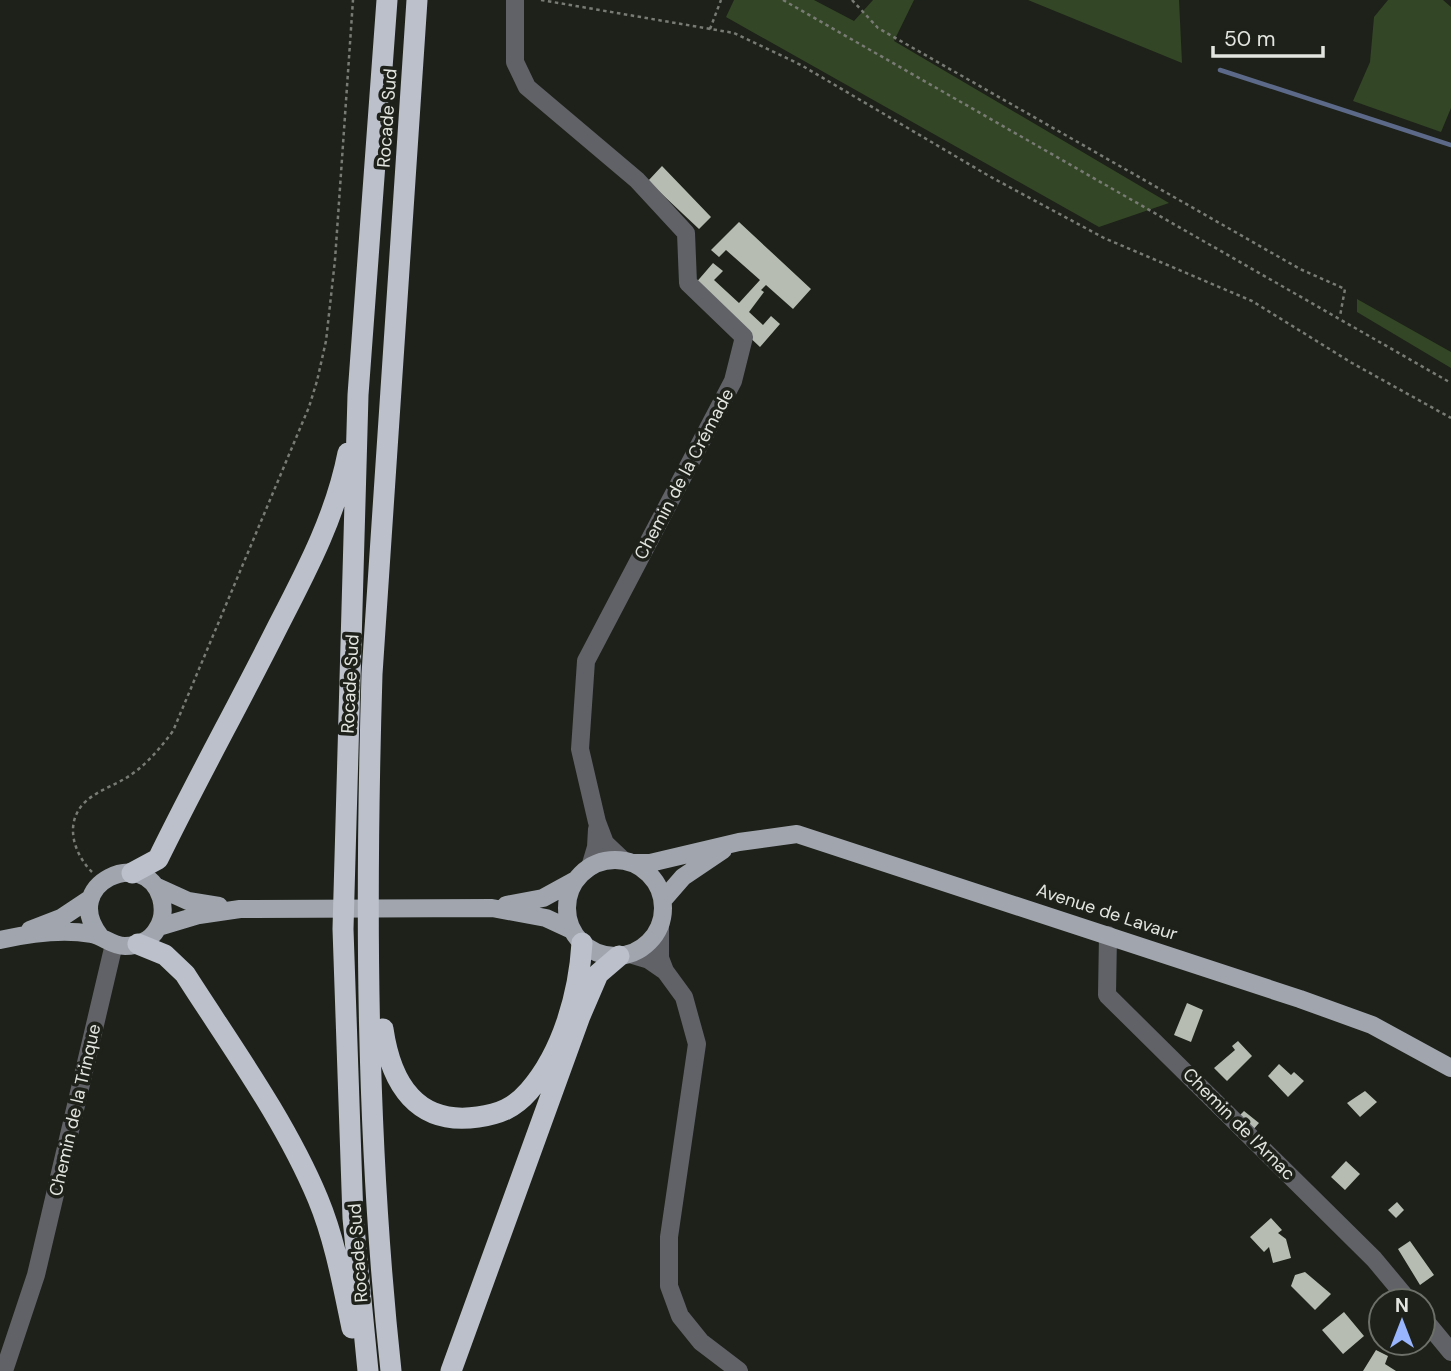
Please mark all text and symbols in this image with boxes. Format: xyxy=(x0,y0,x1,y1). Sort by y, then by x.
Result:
scale bar xyxy=(1213,14,1323,58)
text: 50 m xyxy=(1224,25,1275,53)
street label: Rocade Sud xyxy=(372,68,402,168)
street label: Chemin de la Crémade xyxy=(629,384,739,564)
street label: Rocade Sud xyxy=(335,634,365,734)
street label: Avenue de Lavaur xyxy=(1033,878,1181,946)
street label: Chemin de la Trinque xyxy=(44,1022,106,1198)
street label: Chemin de l'Arnac xyxy=(1177,1062,1301,1186)
street label: Rocade Sud xyxy=(343,1203,373,1303)
north arrow xyxy=(1367,1287,1437,1357)
text: N xyxy=(1395,1293,1409,1318)

